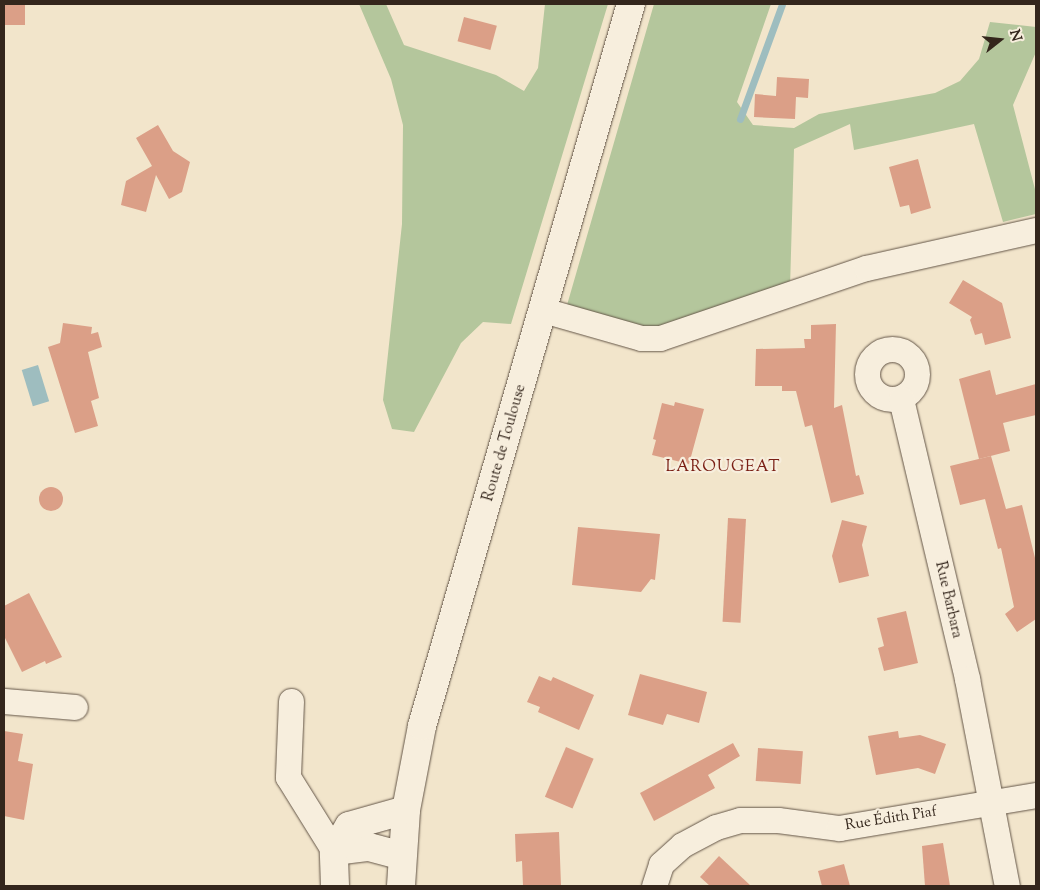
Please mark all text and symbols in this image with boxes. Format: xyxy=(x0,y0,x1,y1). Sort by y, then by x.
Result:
north arrow xyxy=(975,15,1025,65)
text: N xyxy=(1003,28,1026,44)
street label: Route de Toulouse xyxy=(480,382,530,504)
district label: LAROUGEAT xyxy=(664,458,782,478)
street label: Rue Barbara xyxy=(930,560,966,640)
street label: Rue Édith Piaf xyxy=(844,803,938,835)

